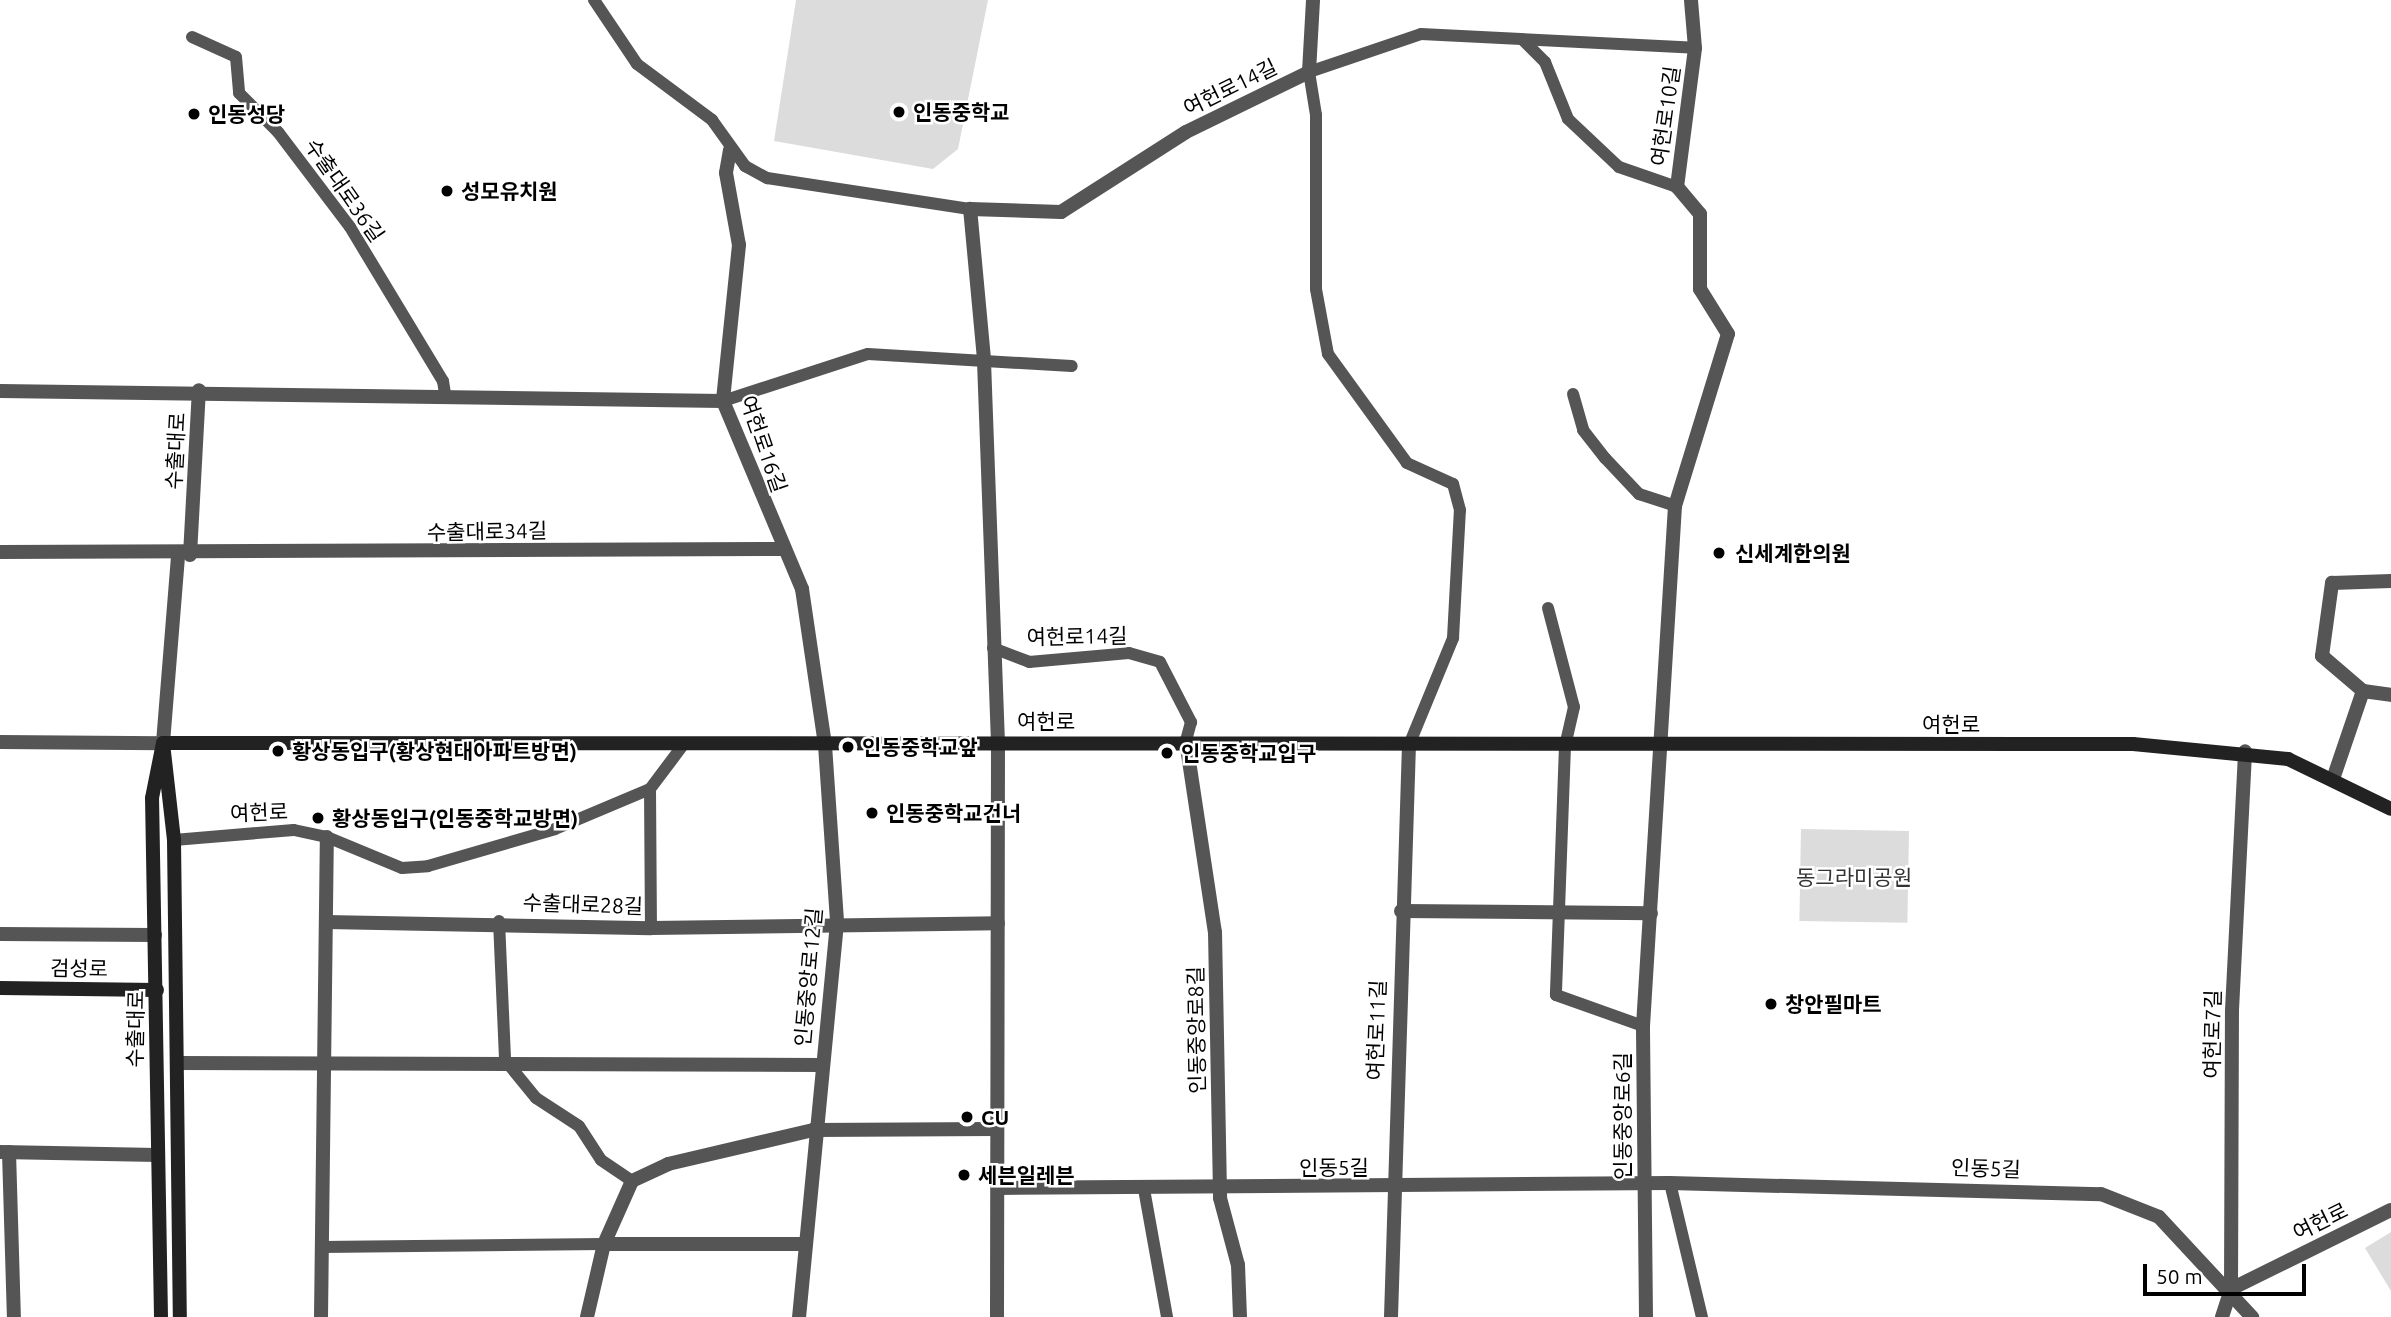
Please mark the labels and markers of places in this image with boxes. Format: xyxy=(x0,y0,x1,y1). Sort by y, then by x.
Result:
place label: 인동중학교 xyxy=(913,99,1010,125)
place label: 인동성당 xyxy=(208,101,285,127)
marker: 인동중학교 xyxy=(891,104,907,120)
marker: 인동성당 xyxy=(186,106,202,122)
place label: 성모유치원 xyxy=(461,178,558,204)
marker: 성모유치원 xyxy=(439,183,455,199)
place label: 신세계한의원 xyxy=(1735,540,1851,566)
marker: 신세계한의원 xyxy=(1709,543,1729,563)
place label: 인동중학교앞 xyxy=(862,734,978,760)
place label: 황상동입구(황상현대아파트방면) xyxy=(292,738,577,764)
marker: 인동중학교앞 xyxy=(840,739,856,755)
place label: 인동중학교입구 xyxy=(1181,740,1316,766)
marker: 황상동입구(황상현대아파트방면) xyxy=(270,743,286,759)
marker: 인동중학교입구 xyxy=(1159,745,1175,761)
place label: 인동중학교건너 xyxy=(886,800,1021,826)
place label: 황상동입구(인동중학교방면) xyxy=(332,805,578,831)
marker: 인동중학교건너 xyxy=(864,805,880,821)
marker: 황상동입구(인동중학교방면) xyxy=(310,810,326,826)
place label: 창안필마트 xyxy=(1785,991,1882,1017)
marker: 창안필마트 xyxy=(1763,996,1779,1012)
place label: CU xyxy=(981,1104,1009,1130)
marker: CU xyxy=(959,1109,975,1125)
place label: 세븐일레븐 xyxy=(978,1162,1075,1188)
marker: 세븐일레븐 xyxy=(956,1167,972,1183)

